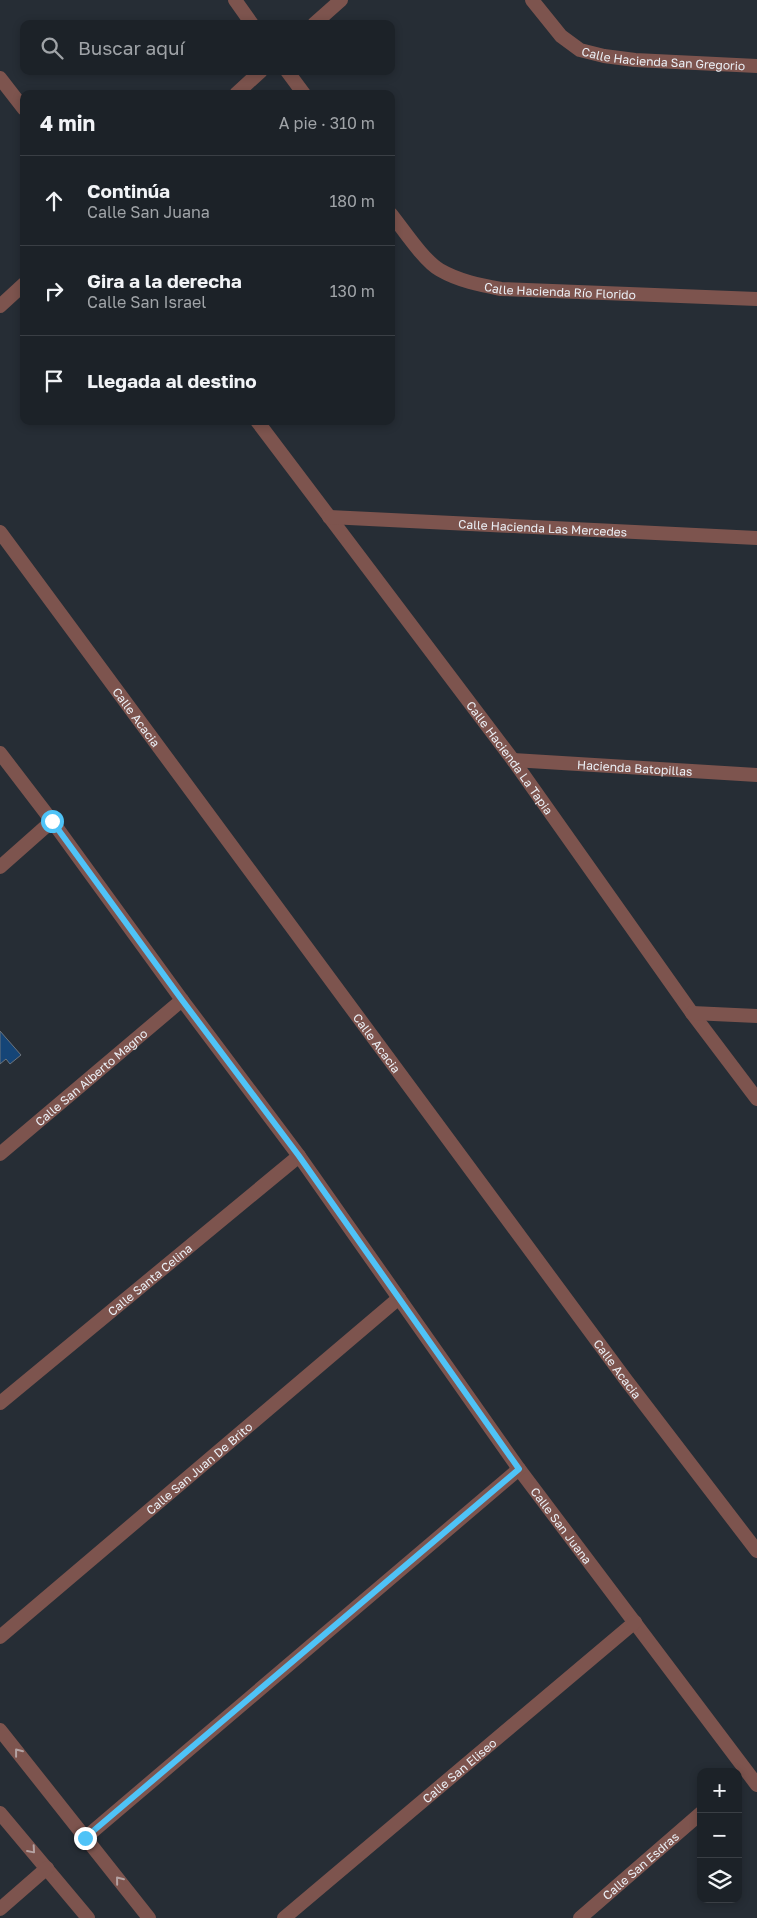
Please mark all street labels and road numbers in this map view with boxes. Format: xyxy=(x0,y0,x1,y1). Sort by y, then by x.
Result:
street label: Calle Hacienda San Gregorio xyxy=(580,43,746,73)
street label: Calle Hacienda Río Florido xyxy=(483,278,636,302)
street label: Calle Hacienda Las Mercedes xyxy=(458,516,628,539)
street label: Calle Acacia xyxy=(110,684,164,750)
street label: Calle Hacienda La Tapia xyxy=(463,698,557,817)
street label: Hacienda Batopillas xyxy=(577,756,693,779)
street label: Calle Acacia xyxy=(350,1010,404,1076)
street label: Calle San Alberto Magno xyxy=(32,1025,150,1129)
street label: Calle Santa Celina xyxy=(104,1240,195,1319)
street label: Calle Acacia xyxy=(591,1336,645,1401)
street label: Calle San Juan De Brito xyxy=(143,1419,255,1517)
street label: Calle San Juana xyxy=(528,1484,595,1567)
street label: Calle San Eliseo xyxy=(419,1735,499,1806)
street label: Calle San Esdras xyxy=(599,1828,682,1903)

